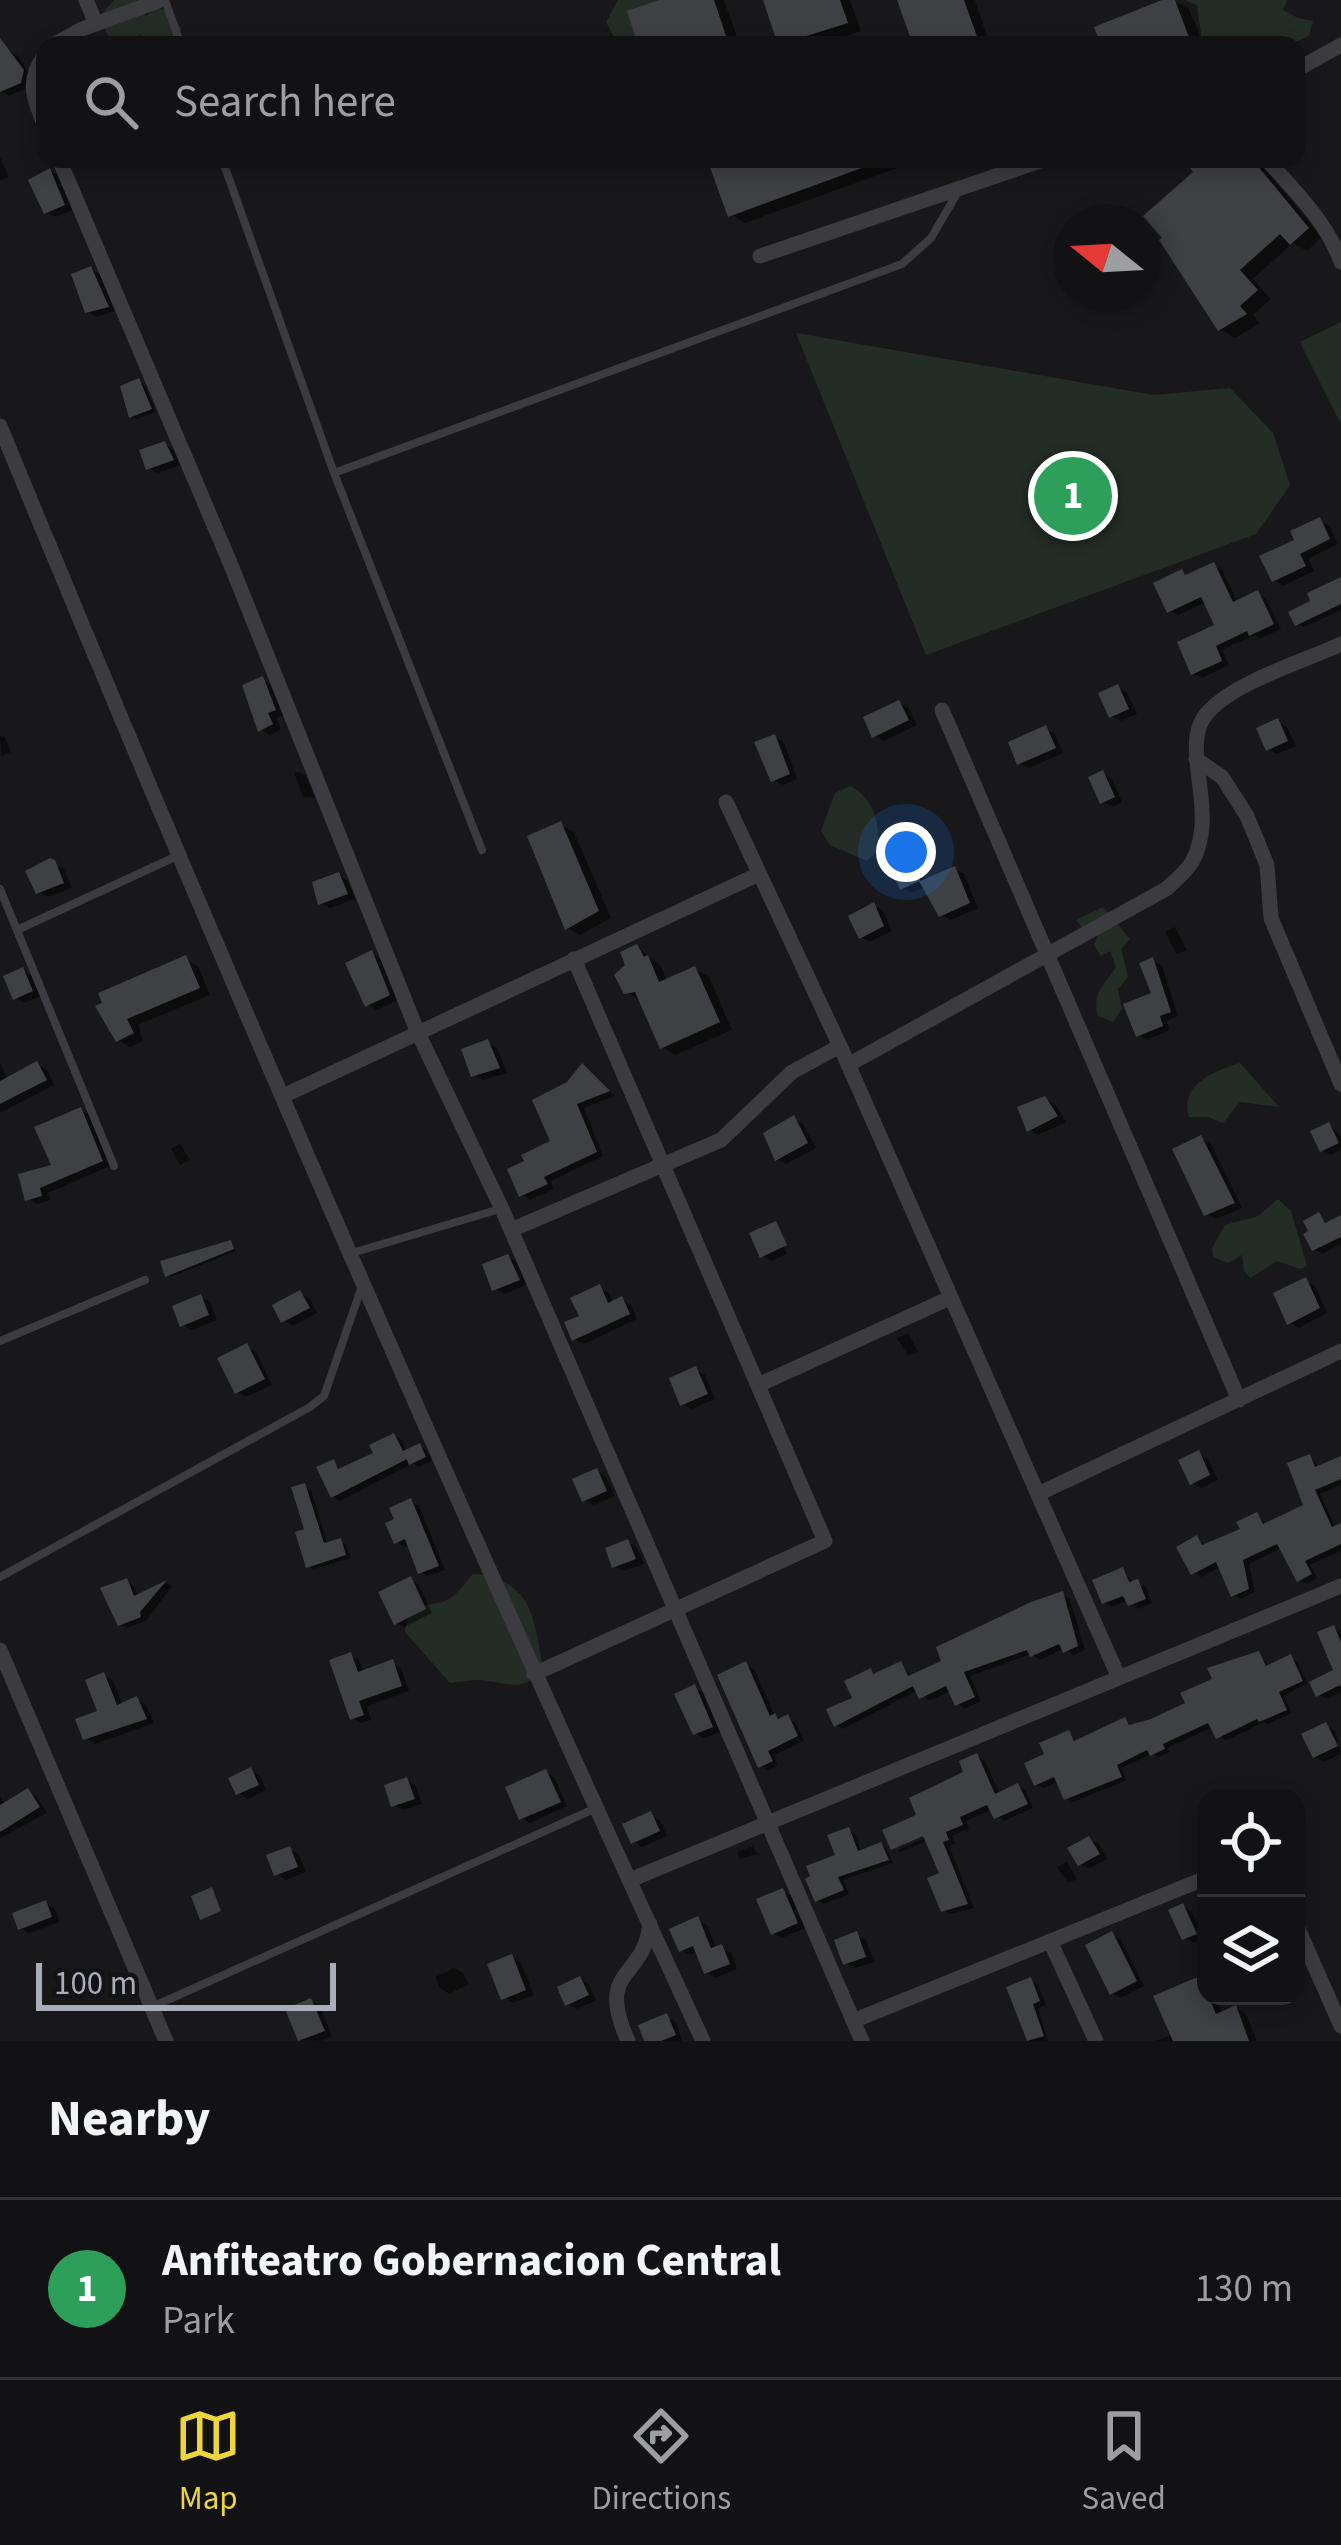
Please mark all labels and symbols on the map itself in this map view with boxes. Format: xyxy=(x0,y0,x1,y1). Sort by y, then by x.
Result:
north arrow xyxy=(1053,204,1161,312)
pin: 1 xyxy=(1034,451,1112,541)
your location xyxy=(876,822,936,882)
scale bar xyxy=(36,1957,336,2010)

